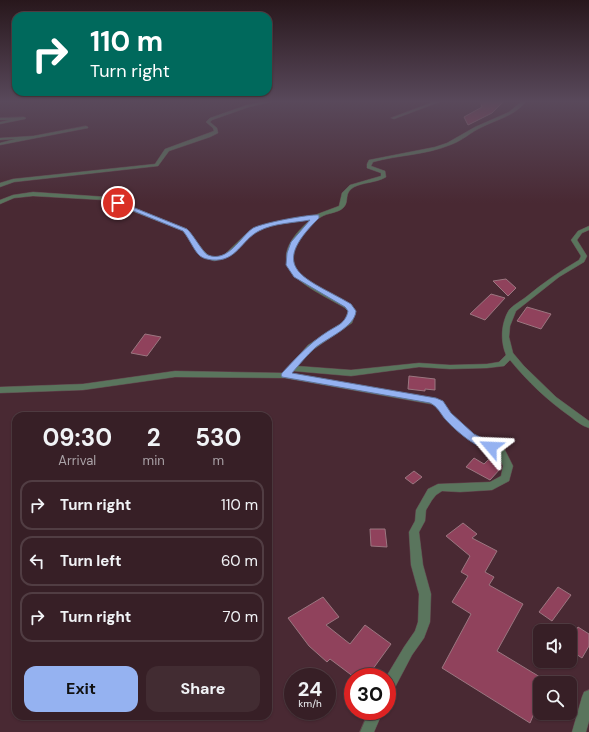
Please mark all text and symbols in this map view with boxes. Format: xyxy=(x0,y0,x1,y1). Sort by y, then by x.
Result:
text: 110 m xyxy=(90,23,163,60)
icon: right xyxy=(24,28,76,80)
text: Turn right xyxy=(90,59,170,83)
pin xyxy=(101,186,135,220)
icon: arrive xyxy=(107,192,129,214)
text: 09:30 xyxy=(42,422,112,453)
text: 2 xyxy=(147,422,161,453)
text: 530 xyxy=(195,422,241,453)
position arrow xyxy=(470,426,512,468)
text: Arrival xyxy=(58,452,96,469)
text: min xyxy=(143,452,165,469)
text: m xyxy=(213,452,224,469)
icon: right xyxy=(26,494,48,516)
text: Turn right xyxy=(60,495,131,515)
text: 110 m xyxy=(221,495,258,515)
icon: left xyxy=(26,550,48,572)
text: Turn left xyxy=(60,551,121,571)
text: 60 m xyxy=(221,551,258,571)
icon: right xyxy=(26,606,48,628)
text: Turn right xyxy=(60,607,131,627)
text: 70 m xyxy=(223,607,258,627)
map controls xyxy=(533,624,577,720)
button: sound xyxy=(533,624,577,668)
button: Exit xyxy=(24,666,138,712)
button: Share xyxy=(146,666,260,712)
speed limit sign: 30 xyxy=(344,668,396,720)
text: 24 xyxy=(298,676,322,702)
button: search xyxy=(533,676,577,720)
text: km/h xyxy=(298,697,322,710)

